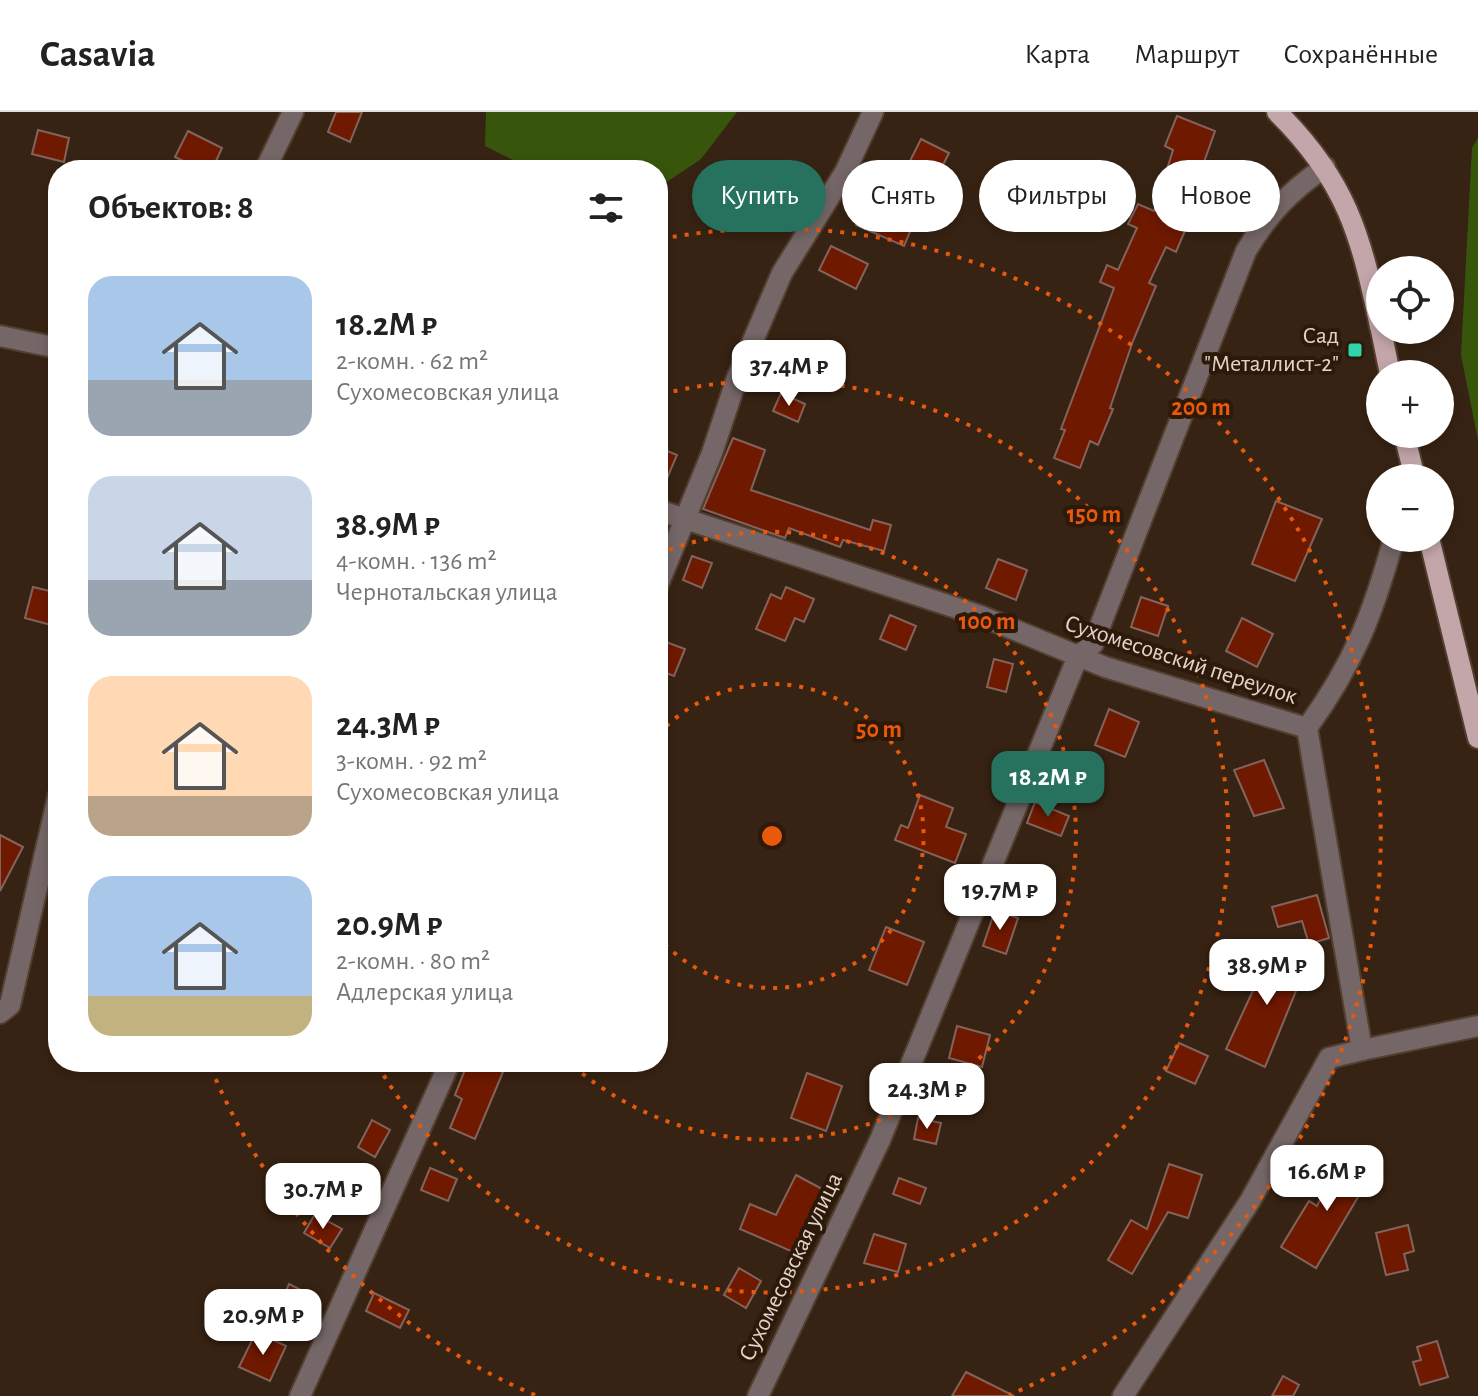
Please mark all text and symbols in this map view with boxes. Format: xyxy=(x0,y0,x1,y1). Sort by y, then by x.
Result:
text: Casavia xyxy=(40,36,156,74)
text: Карта xyxy=(1024,41,1090,69)
text: Маршрут xyxy=(1134,41,1239,69)
text: Сохранённые xyxy=(1283,41,1438,69)
chip: Купить xyxy=(692,160,826,232)
chip: Снять xyxy=(842,160,963,232)
chip: Фильтры xyxy=(979,160,1136,232)
chip: Новое xyxy=(1152,160,1280,232)
icon: filters xyxy=(584,186,628,230)
text: Объектов: 8 xyxy=(88,191,254,225)
map controls xyxy=(1366,256,1454,552)
button: locate xyxy=(1366,256,1454,344)
icon: home xyxy=(152,308,248,404)
text: 18.2M ₽ xyxy=(336,308,437,342)
place label: Сад "Металлист-2" xyxy=(1204,324,1339,376)
pin: 37.4M ₽ xyxy=(715,340,863,408)
marker: Сад "Металлист-2" xyxy=(1346,341,1364,359)
text: 2-комн. · 62 m² xyxy=(336,348,488,374)
text: 37.4M ₽ xyxy=(750,353,828,379)
button: + xyxy=(1366,360,1454,448)
text: Сухомесовская улица xyxy=(336,379,559,405)
text: 200 m xyxy=(1171,396,1231,420)
button: − xyxy=(1366,464,1454,552)
text: 150 m xyxy=(1067,503,1121,527)
icon: home xyxy=(152,508,248,604)
text: 38.9M ₽ xyxy=(336,508,440,542)
text: 4-комн. · 136 m² xyxy=(336,548,497,574)
text: Чернотальская улица xyxy=(336,579,558,605)
text: 100 m xyxy=(959,610,1015,634)
street label: Сухомесовский переулок xyxy=(1062,611,1300,709)
icon: home xyxy=(152,708,248,804)
text: 24.3M ₽ xyxy=(336,708,440,742)
text: 50 m xyxy=(856,718,902,742)
text: 3-комн. · 92 m² xyxy=(336,748,487,774)
pin: 18.2M ₽ xyxy=(974,751,1122,819)
text: 18.2M ₽ xyxy=(1009,764,1087,790)
text: Сухомесовская улица xyxy=(336,779,559,805)
centre of rings xyxy=(758,822,786,850)
pin: 19.7M ₽ xyxy=(926,864,1074,932)
text: 19.7M ₽ xyxy=(962,877,1038,903)
icon: home xyxy=(152,908,248,1004)
text: 20.9M ₽ xyxy=(336,908,442,942)
pin: 38.9M ₽ xyxy=(1193,939,1341,1007)
text: 2-комн. · 80 m² xyxy=(336,948,490,974)
text: 38.9M ₽ xyxy=(1227,952,1307,978)
text: Адлерская улица xyxy=(336,979,513,1005)
pin: 24.3M ₽ xyxy=(853,1063,1001,1131)
text: 24.3M ₽ xyxy=(887,1076,967,1102)
pin: 16.6M ₽ xyxy=(1253,1145,1401,1213)
text: 16.6M ₽ xyxy=(1288,1158,1366,1184)
pin: 30.7M ₽ xyxy=(249,1163,397,1231)
street label: Сухомесовская улица xyxy=(735,1169,847,1365)
text: 30.7M ₽ xyxy=(284,1176,362,1202)
pin: 20.9M ₽ xyxy=(189,1289,337,1357)
text: 20.9M ₽ xyxy=(222,1302,304,1328)

